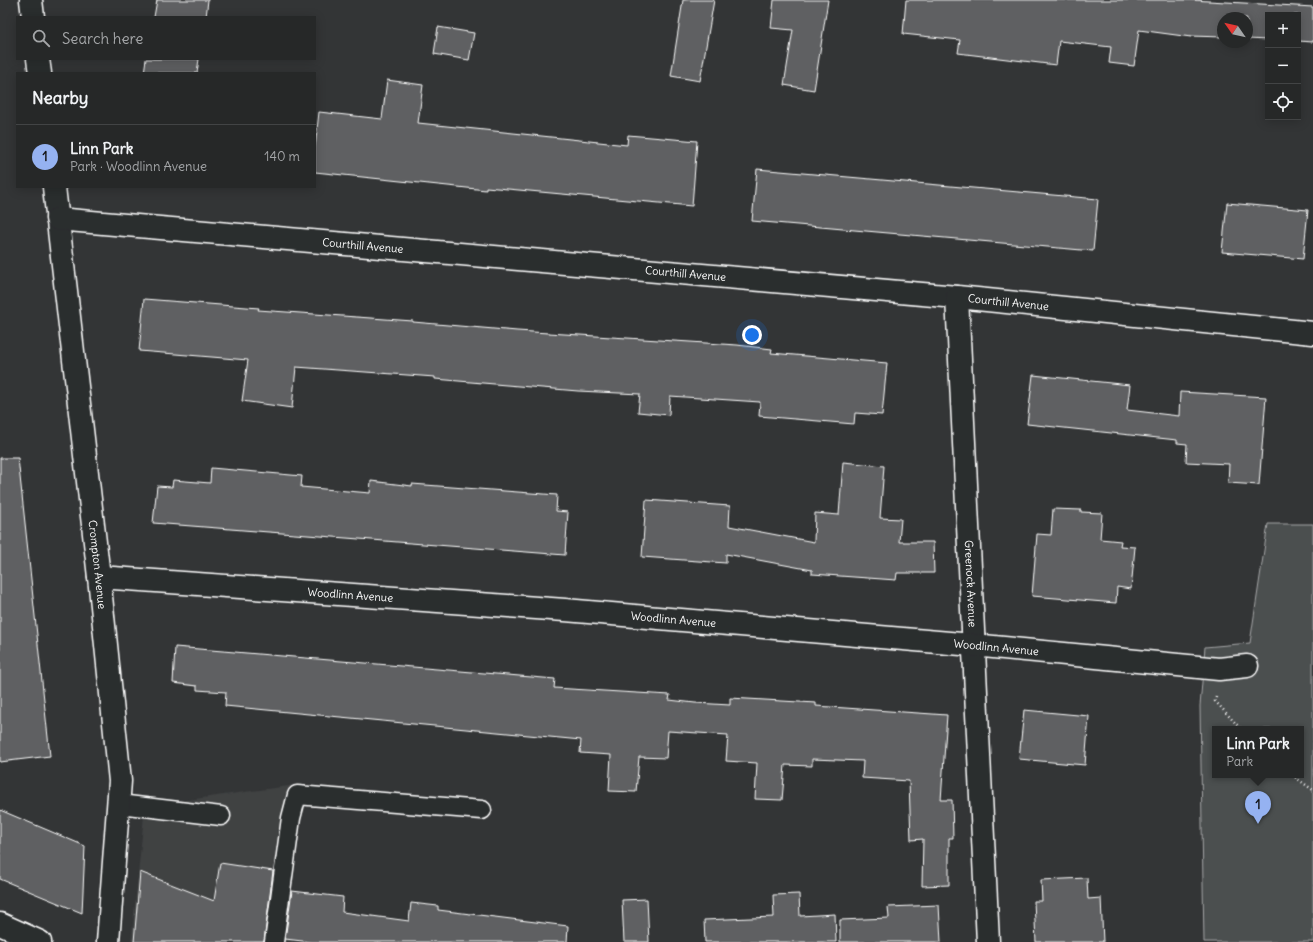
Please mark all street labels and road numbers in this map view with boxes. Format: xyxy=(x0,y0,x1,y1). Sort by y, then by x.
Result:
street label: Courthill Avenue xyxy=(322,235,404,256)
street label: Courthill Avenue xyxy=(645,263,727,284)
street label: Courthill Avenue xyxy=(967,291,1050,313)
street label: Crompton Avenue xyxy=(85,519,109,610)
street label: Greenock Avenue xyxy=(962,540,980,628)
street label: Woodlinn Avenue xyxy=(307,585,394,605)
street label: Woodlinn Avenue xyxy=(630,609,717,630)
street label: Woodlinn Avenue xyxy=(953,636,1040,658)

